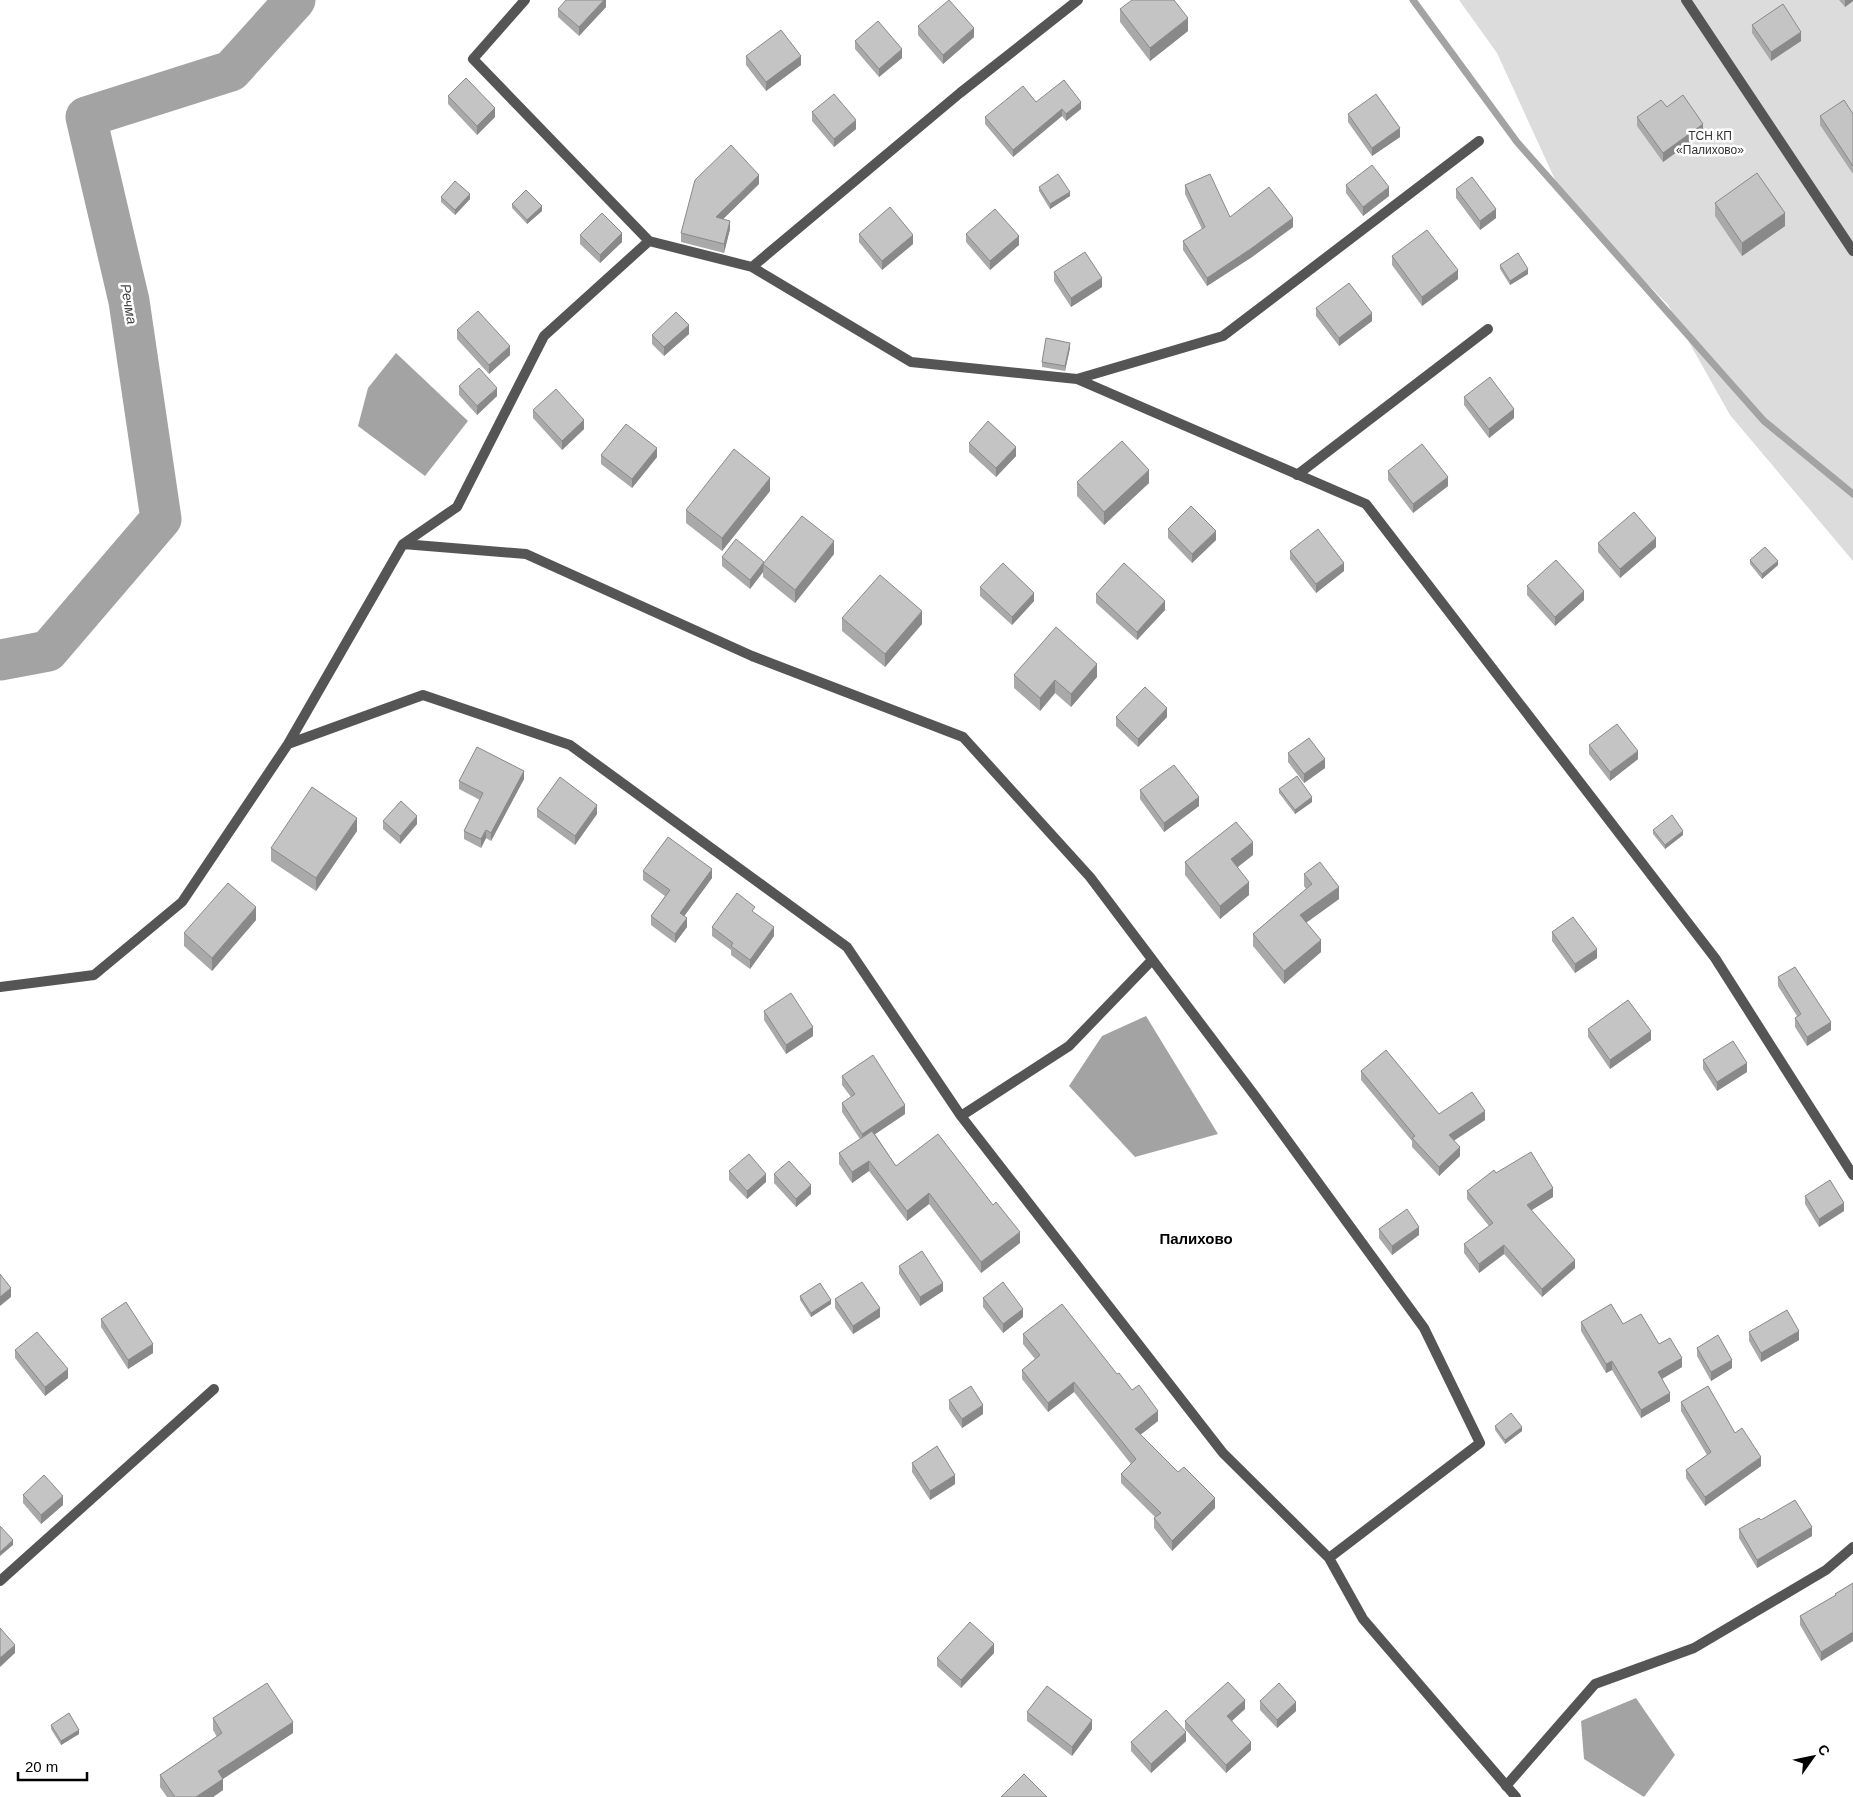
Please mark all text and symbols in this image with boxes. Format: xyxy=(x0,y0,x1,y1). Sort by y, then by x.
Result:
park label: ТСН КП «Палихово» xyxy=(1676,129,1744,157)
water label: Речма xyxy=(118,283,140,326)
district label: Палихово xyxy=(1159,1230,1233,1247)
north arrow xyxy=(1788,1732,1838,1782)
text: С xyxy=(1814,1741,1833,1759)
scale bar xyxy=(18,1750,86,1782)
text: 20 m xyxy=(25,1758,58,1775)

